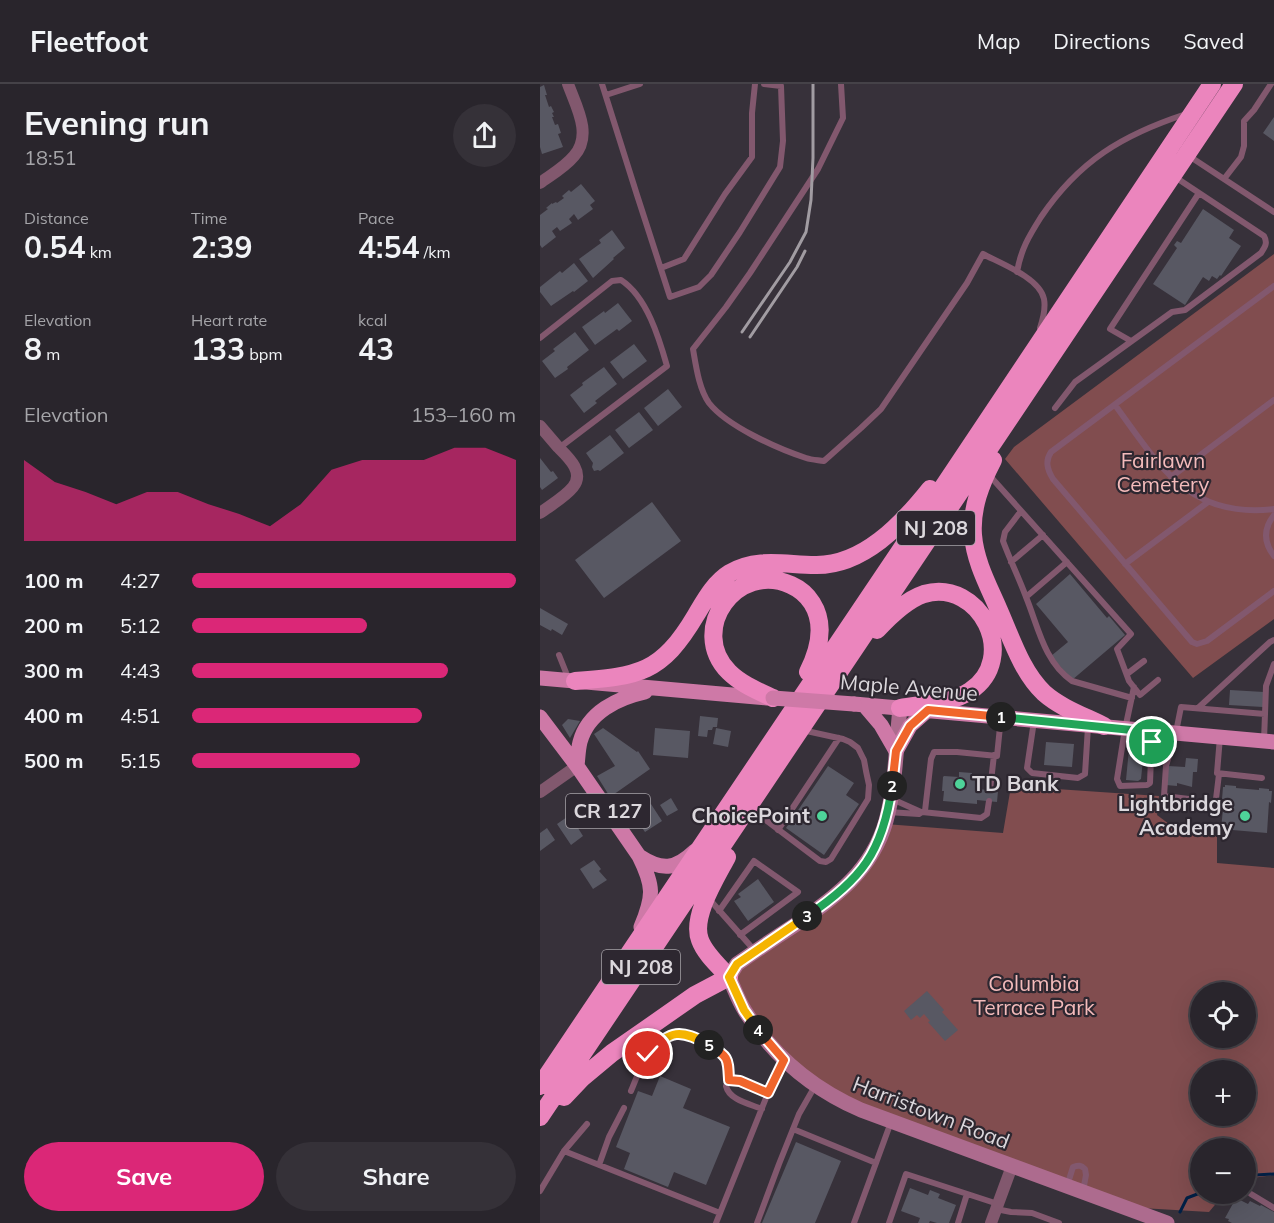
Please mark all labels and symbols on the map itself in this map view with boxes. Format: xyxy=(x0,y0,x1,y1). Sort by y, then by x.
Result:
park label: Fairlawn Cemetery xyxy=(1117,447,1209,497)
road number: NJ 208 xyxy=(897,511,975,545)
street label: Maple Avenue xyxy=(839,668,979,706)
pin: 1 xyxy=(986,702,1016,732)
pin xyxy=(1126,716,1177,767)
place label: TD Bank xyxy=(972,770,1059,796)
pin: 2 xyxy=(877,771,907,801)
marker: TD Bank xyxy=(953,777,967,791)
place label: Lightbridge Academy xyxy=(1118,790,1234,840)
road number: CR 127 xyxy=(566,794,650,828)
place label: ChoicePoint xyxy=(691,802,810,828)
marker: ChoicePoint xyxy=(815,809,829,823)
marker: Lightbridge Academy xyxy=(1238,809,1252,823)
pin: 3 xyxy=(792,901,822,931)
road number: NJ 208 xyxy=(602,950,680,984)
park label: Columbia Terrace Park xyxy=(973,970,1095,1020)
pin: 4 xyxy=(743,1015,773,1045)
pin xyxy=(622,1028,673,1079)
pin: 5 xyxy=(694,1030,724,1060)
street label: Harristown Road xyxy=(849,1070,1013,1154)

